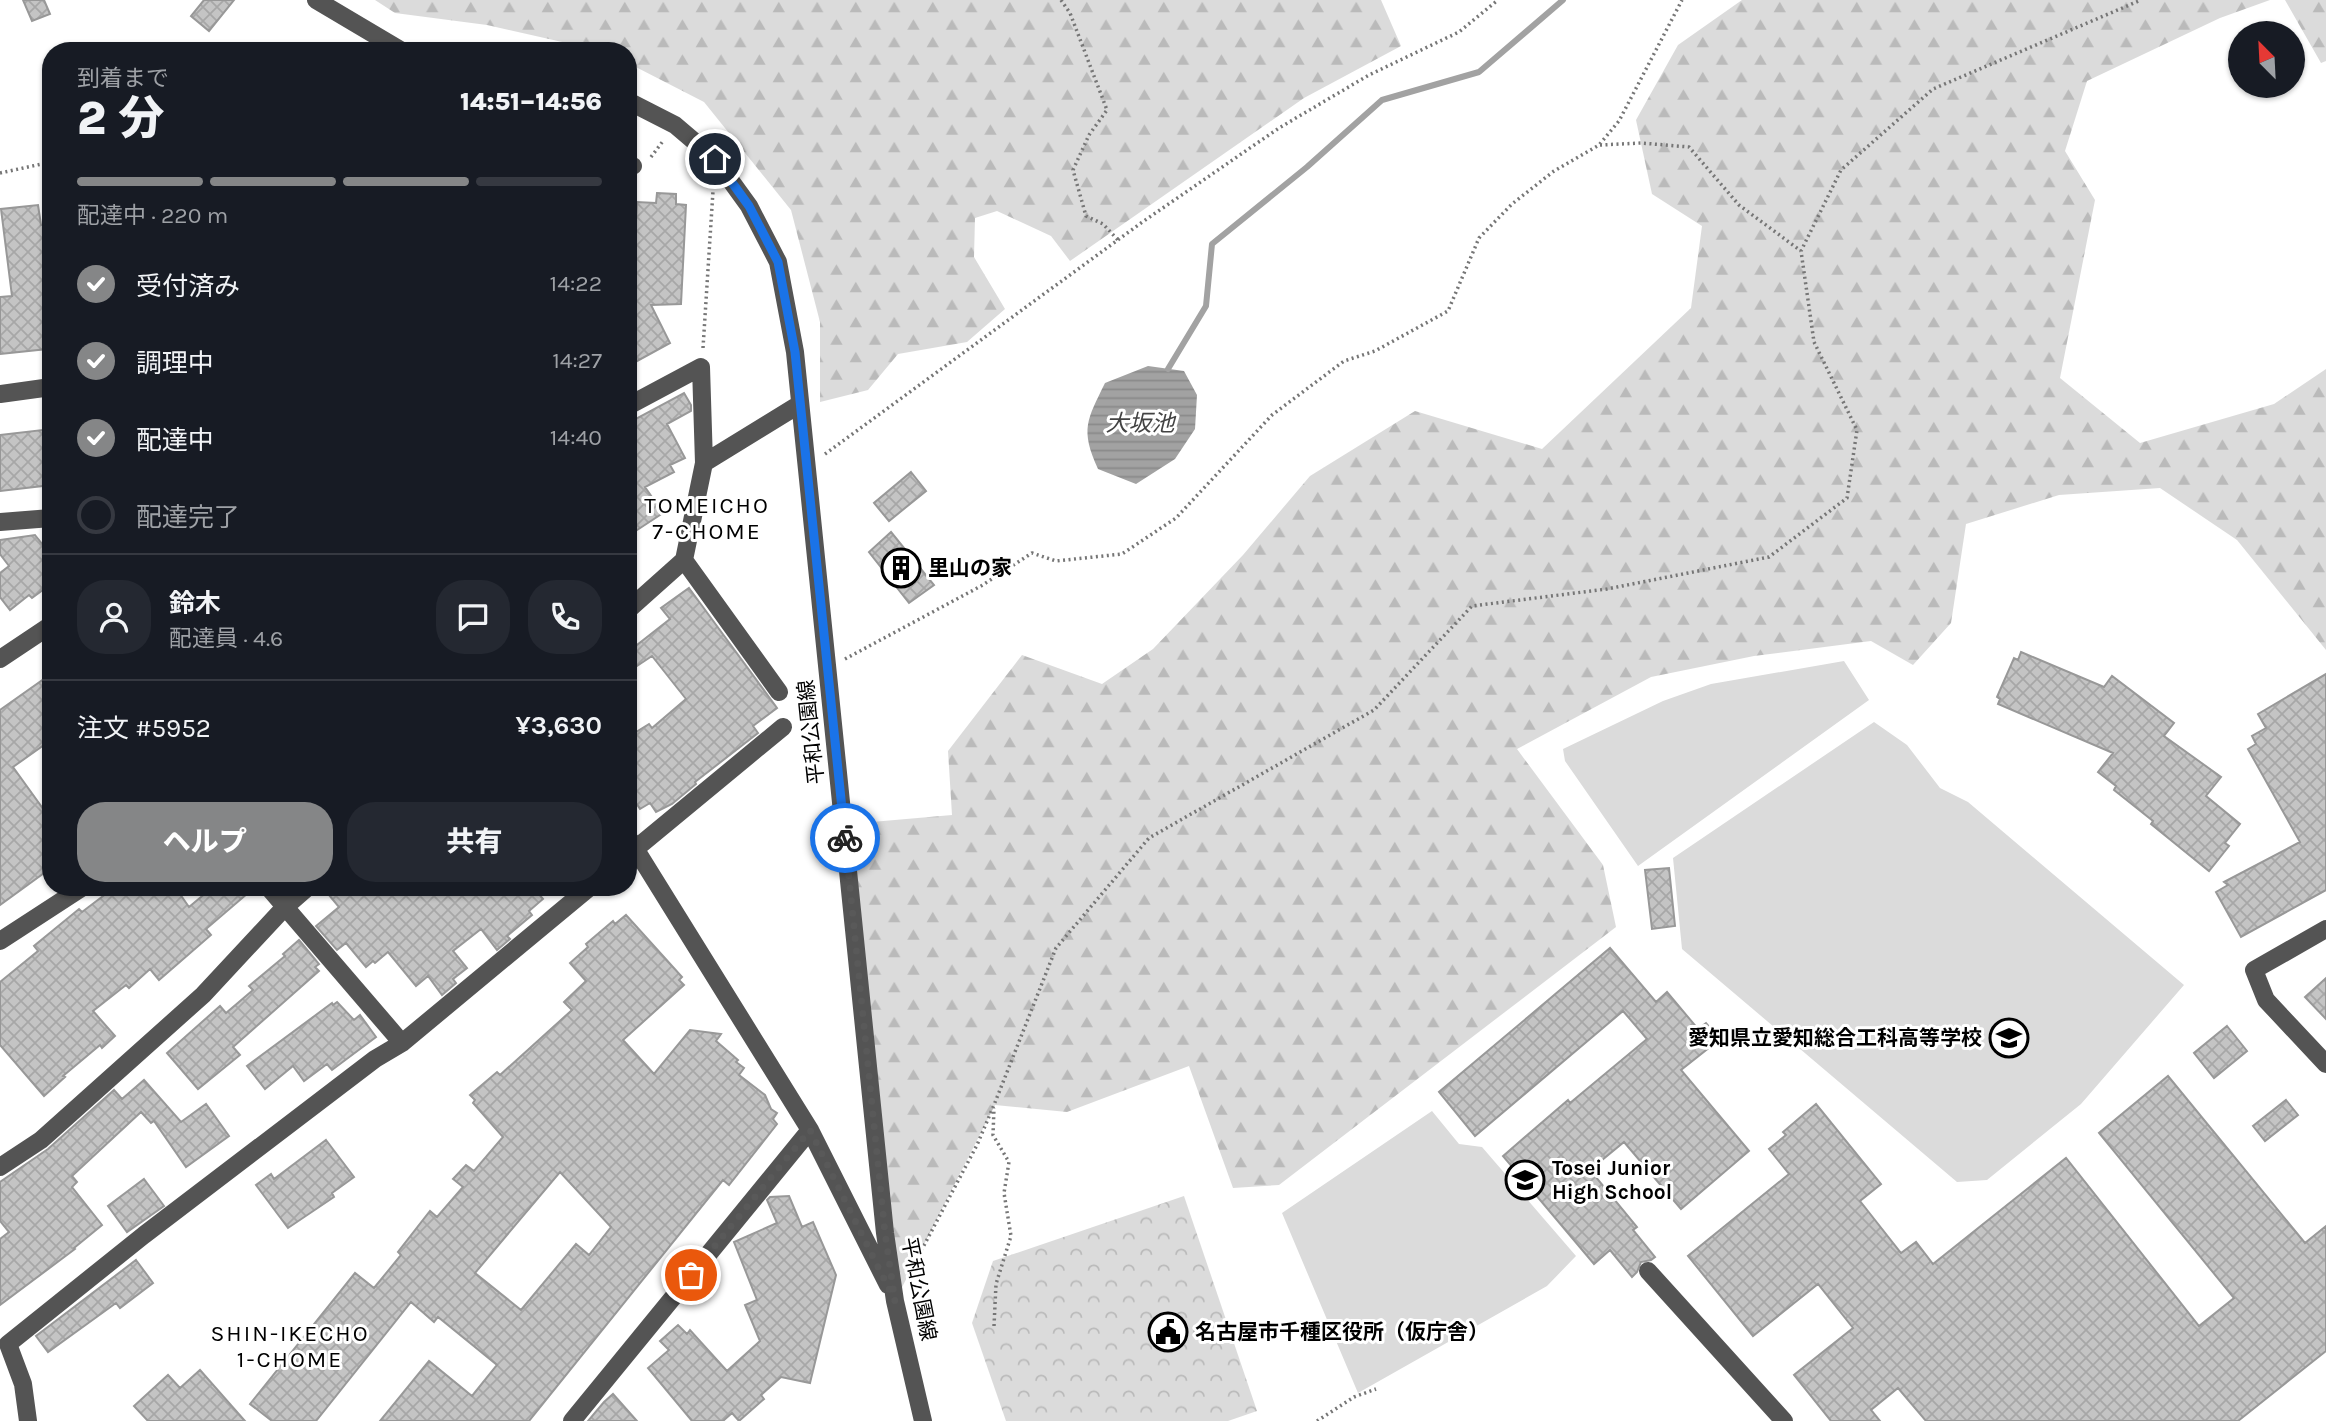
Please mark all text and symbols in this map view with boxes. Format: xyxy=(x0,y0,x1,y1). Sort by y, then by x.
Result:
north arrow xyxy=(2228,21,2305,98)
map controls xyxy=(2228,21,2305,98)
text: 到着まで xyxy=(77,65,169,92)
text: 14:51–14:56 xyxy=(460,86,602,117)
text: 2 分 xyxy=(77,92,164,146)
pin xyxy=(685,129,745,189)
icon: home xyxy=(696,140,734,178)
text: 配達中 · 220 m xyxy=(77,202,228,229)
icon: check xyxy=(77,265,115,303)
text: 14:22 xyxy=(550,270,602,297)
text: 受付済み xyxy=(136,271,240,302)
icon: check xyxy=(77,342,115,380)
text: 14:27 xyxy=(552,347,602,374)
text: 調理中 xyxy=(136,348,214,379)
water label: 大坂池 xyxy=(1106,410,1177,437)
icon: check xyxy=(77,419,115,457)
text: 14:40 xyxy=(550,424,602,451)
text: 配達中 xyxy=(136,425,214,456)
district label: TOMEICHO 7-CHOME xyxy=(644,492,770,545)
text: 配達完了 xyxy=(136,502,240,533)
building icon: 里山の家 xyxy=(880,547,922,589)
place label: 里山の家 xyxy=(928,556,1012,580)
button: person xyxy=(77,580,151,654)
button: chat xyxy=(436,580,510,654)
button: phone xyxy=(528,580,602,654)
text: 鈴木 xyxy=(169,588,221,619)
text: 配達員 · 4.6 xyxy=(169,625,283,652)
street label: 平和公園線 xyxy=(794,679,828,785)
text: ¥3,630 xyxy=(516,710,602,741)
text: 注文 #5952 xyxy=(77,713,211,744)
button: ヘルプ xyxy=(77,802,333,882)
button: 共有 xyxy=(347,802,602,882)
courier xyxy=(810,803,880,873)
icon: bike xyxy=(826,819,864,857)
school or university icon: 愛知県立愛知総合工科高等学校 xyxy=(1988,1017,2030,1059)
place label: 愛知県立愛知総合工科高等学校 xyxy=(1688,1026,1982,1050)
place label: Tosei Junior High School xyxy=(1552,1156,1672,1204)
school or university icon: Tosei Junior High School xyxy=(1504,1159,1546,1201)
street label: 平和公園線 xyxy=(897,1235,941,1343)
pin xyxy=(661,1245,721,1305)
icon: bag xyxy=(672,1256,710,1294)
public building icon: 名古屋市千種区役所（仮庁舎） xyxy=(1147,1311,1189,1353)
district label: SHIN-IKECHO 1-CHOME xyxy=(210,1320,370,1373)
place label: 名古屋市千種区役所（仮庁舎） xyxy=(1195,1320,1489,1344)

